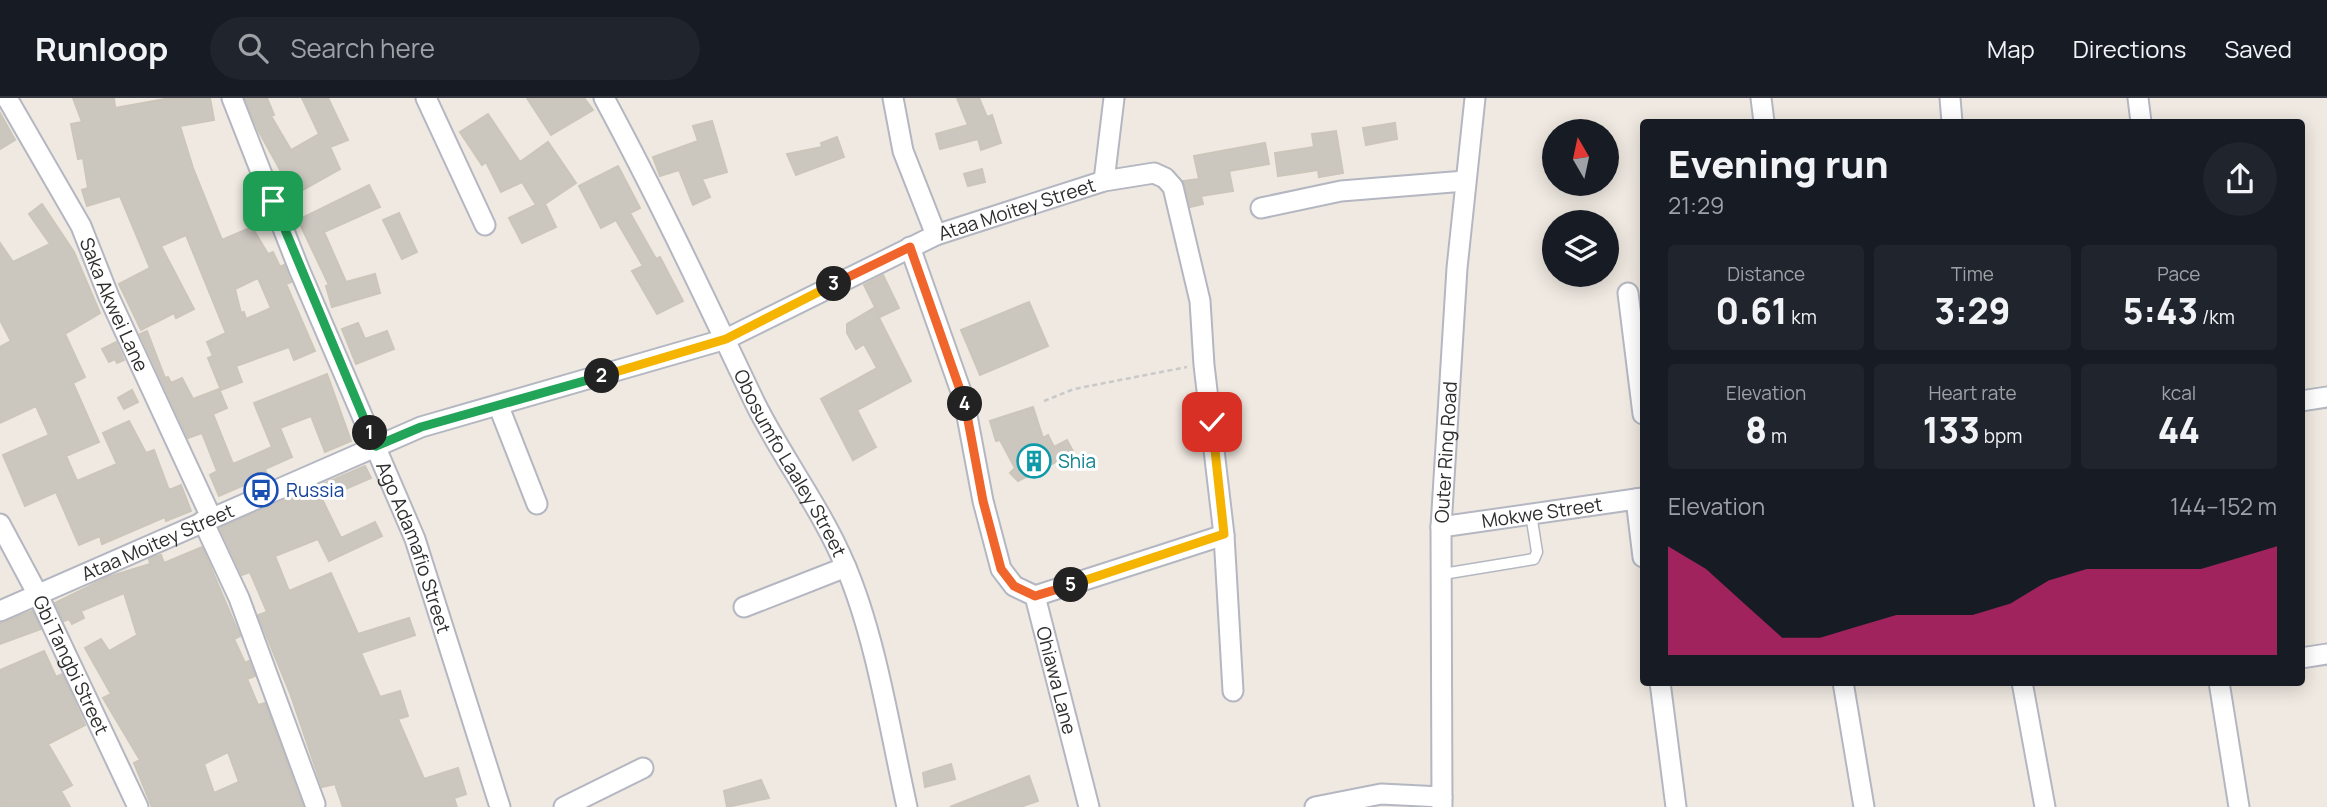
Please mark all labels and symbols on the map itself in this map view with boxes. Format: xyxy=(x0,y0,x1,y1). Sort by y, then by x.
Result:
north arrow xyxy=(1542,119,1619,196)
pin xyxy=(243,171,303,231)
street label: Ataa Moitey Street xyxy=(935,172,1099,246)
street label: Saka Akwei Lane xyxy=(74,234,155,376)
pin: 3 xyxy=(816,266,852,302)
pin: 2 xyxy=(584,358,620,394)
street label: Obosumfo Laaley Street xyxy=(728,365,853,561)
street label: Outer Ring Road xyxy=(1428,381,1463,524)
pin: 4 xyxy=(948,386,982,422)
pin xyxy=(1182,392,1242,452)
pin: 1 xyxy=(352,416,388,450)
building icon: Shia xyxy=(1015,442,1053,480)
place label: Shia xyxy=(1058,448,1096,474)
street label: Ago Adamafio Street xyxy=(370,457,457,636)
bus stop icon: Russia xyxy=(242,471,280,509)
place label: Russia xyxy=(286,477,344,503)
street label: Mokwe Street xyxy=(1480,491,1604,534)
street label: Ataa Moitey Street xyxy=(77,497,238,587)
pin: 5 xyxy=(1054,568,1088,602)
street label: Gbi Tangbi Street xyxy=(27,591,115,739)
street label: Ohiawa Lane xyxy=(1030,623,1083,737)

